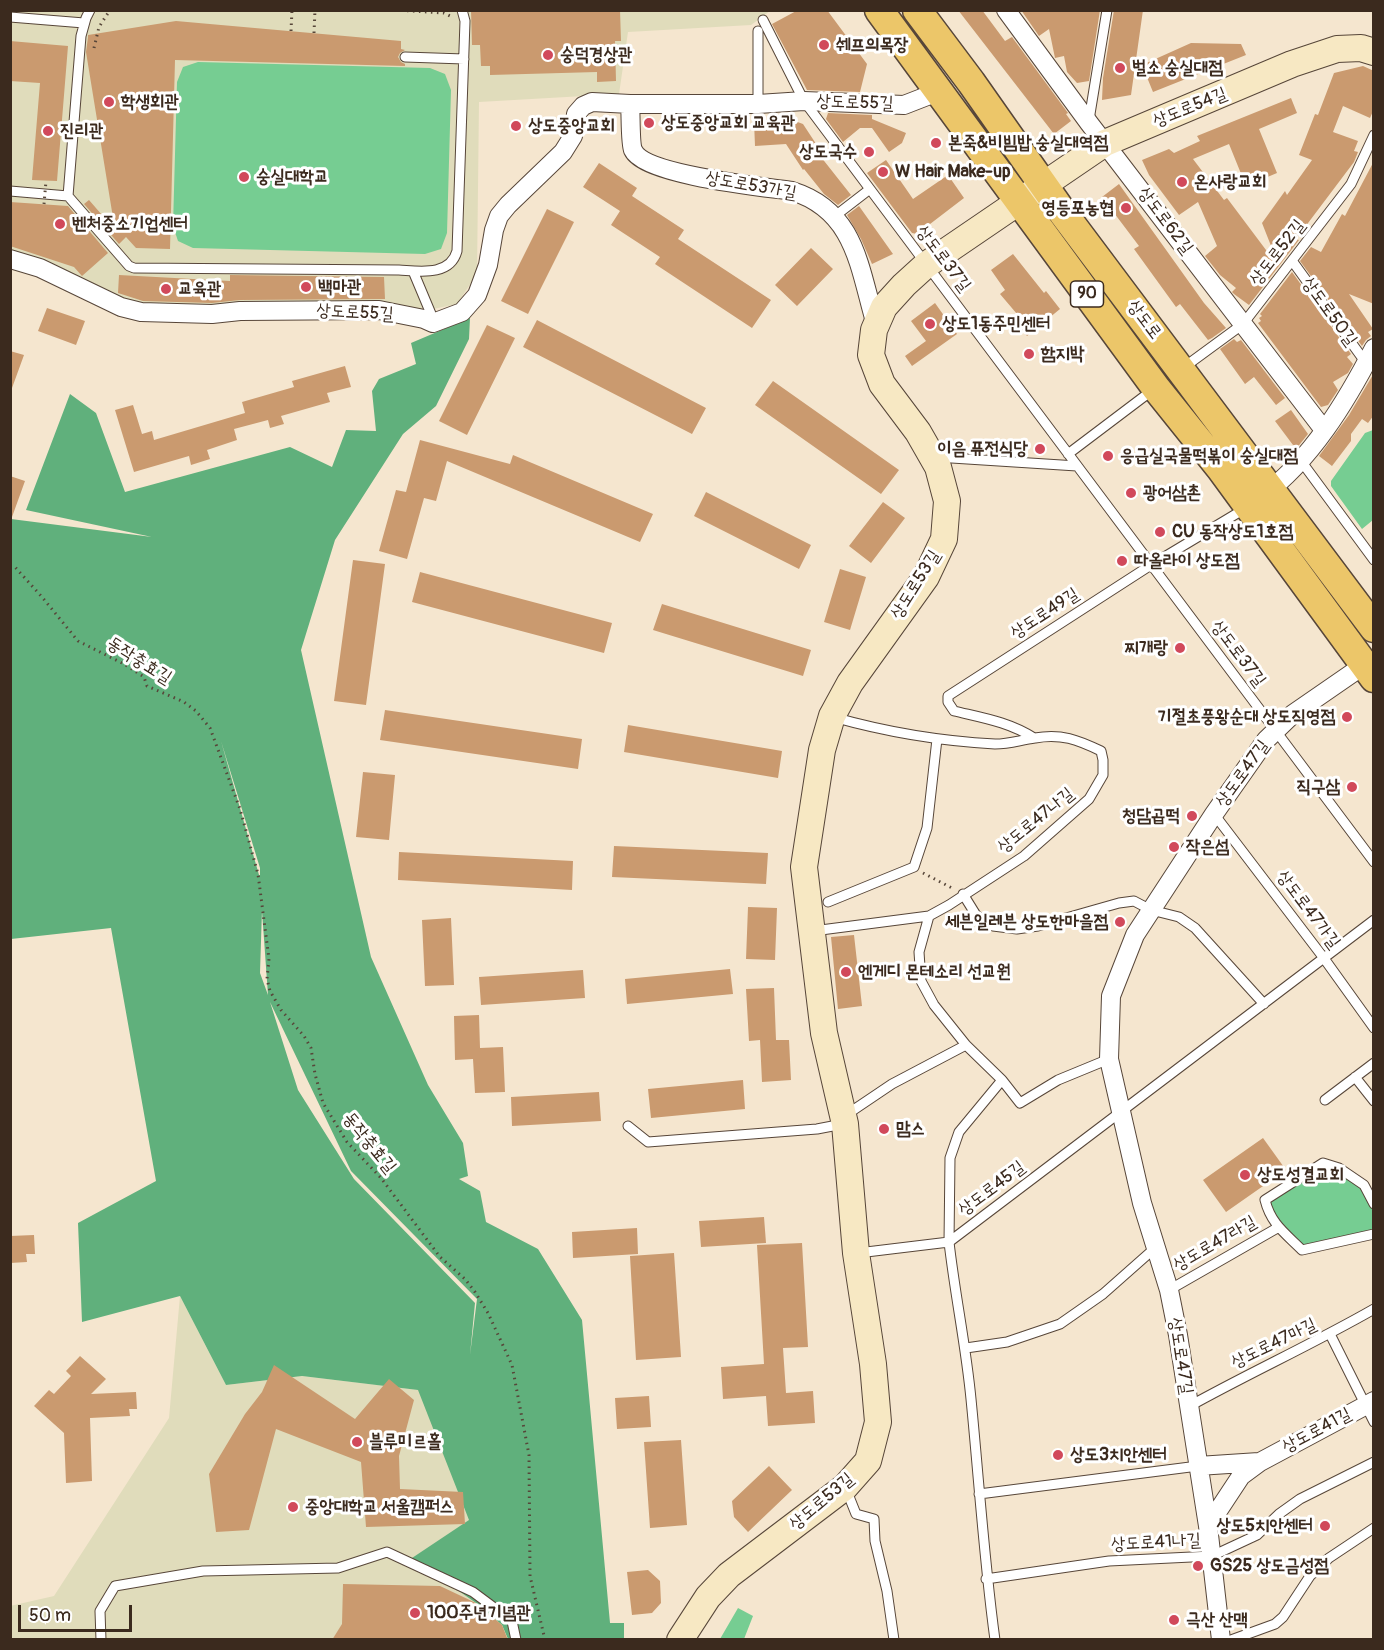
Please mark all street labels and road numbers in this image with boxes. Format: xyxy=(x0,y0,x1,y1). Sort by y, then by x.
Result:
street label: 상도로54길 xyxy=(1150,83,1230,133)
street label: 상도로55길 xyxy=(816,91,894,115)
street label: 상도로53가길 xyxy=(704,167,798,205)
street label: 상도로62길 xyxy=(1133,183,1197,259)
street label: 상도로52길 xyxy=(1246,216,1310,290)
street label: 상도로37길 xyxy=(911,222,975,296)
street label: 상도로50길 xyxy=(1297,273,1361,351)
road number: 90 xyxy=(1070,281,1104,307)
street label: 상도로 xyxy=(1122,296,1166,344)
street label: 상도로55길 xyxy=(316,300,394,326)
street label: 상도로53길 xyxy=(886,546,946,624)
street label: 상도로49길 xyxy=(1007,584,1083,644)
street label: 상도로37길 xyxy=(1206,617,1270,691)
street label: 동작충효길 xyxy=(103,633,175,689)
street label: 상도로47길 xyxy=(1211,736,1275,812)
street label: 상도로47나길 xyxy=(993,784,1079,858)
street label: 상도로47가길 xyxy=(1272,867,1344,953)
street label: 동작충효길 xyxy=(338,1108,400,1178)
street label: 상도로45길 xyxy=(954,1157,1030,1221)
street label: 상도로47라길 xyxy=(1170,1212,1260,1276)
street label: 상도로47마길 xyxy=(1228,1314,1320,1374)
street label: 상도로47길 xyxy=(1163,1316,1197,1396)
street label: 상도로41길 xyxy=(1279,1404,1355,1458)
street label: 상도로53길 xyxy=(785,1469,859,1535)
street label: 상도로41나길 xyxy=(1111,1530,1201,1556)

